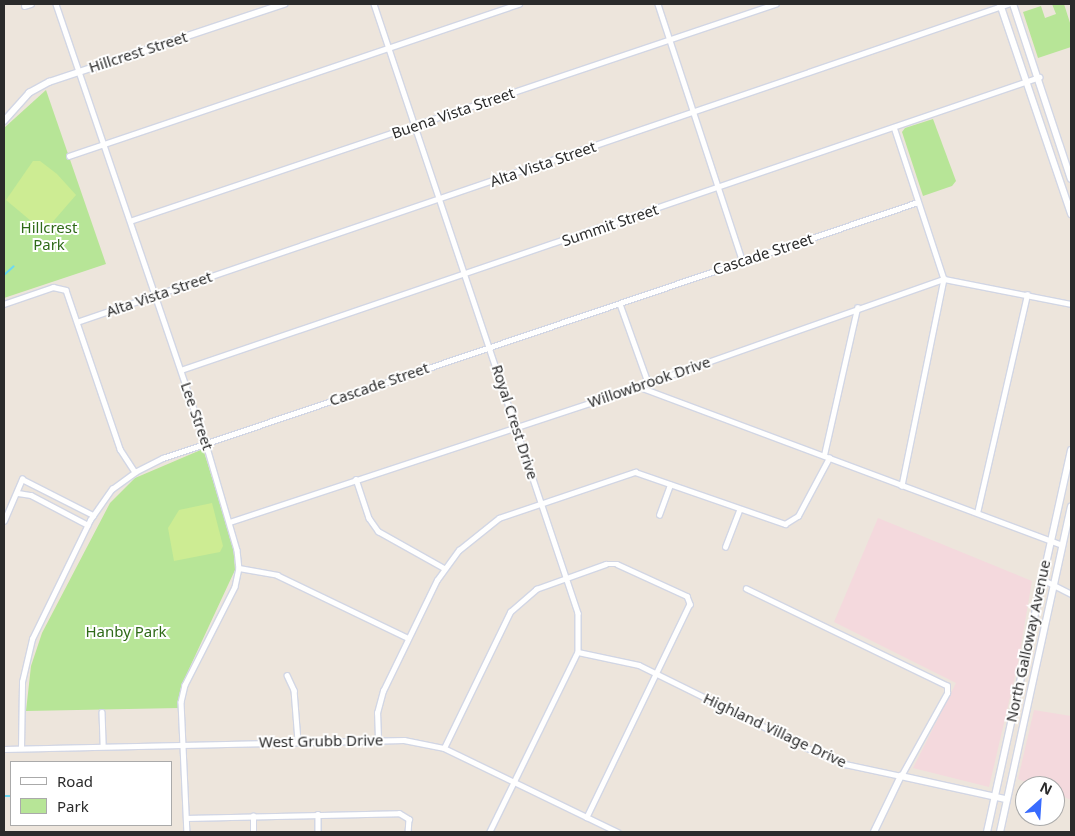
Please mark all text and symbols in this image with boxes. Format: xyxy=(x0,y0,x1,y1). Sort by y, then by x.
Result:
street label: Hillcrest Street xyxy=(86,28,190,76)
street label: Buena Vista Street xyxy=(389,84,517,142)
street label: Alta Vista Street xyxy=(488,137,598,191)
street label: Summit Street xyxy=(560,200,660,250)
park label: Hillcrest Park xyxy=(21,218,77,253)
street label: Cascade Street xyxy=(711,229,815,279)
street label: Alta Vista Street xyxy=(104,267,214,321)
street label: Willowbrook Drive xyxy=(585,353,713,411)
street label: Cascade Street xyxy=(327,359,431,409)
street label: Royal Crest Drive xyxy=(488,362,542,482)
street label: Lee Street xyxy=(177,380,217,452)
street label: North Galloway Avenue xyxy=(1002,558,1054,724)
park label: Hanby Park xyxy=(86,623,166,641)
street label: Highland Village Drive xyxy=(701,689,849,771)
street label: West Grubb Drive xyxy=(259,731,383,751)
legend xyxy=(10,761,172,826)
text: Road xyxy=(57,771,93,791)
north arrow xyxy=(1015,776,1065,826)
text: N xyxy=(1037,777,1056,799)
text: Park xyxy=(57,796,89,816)

